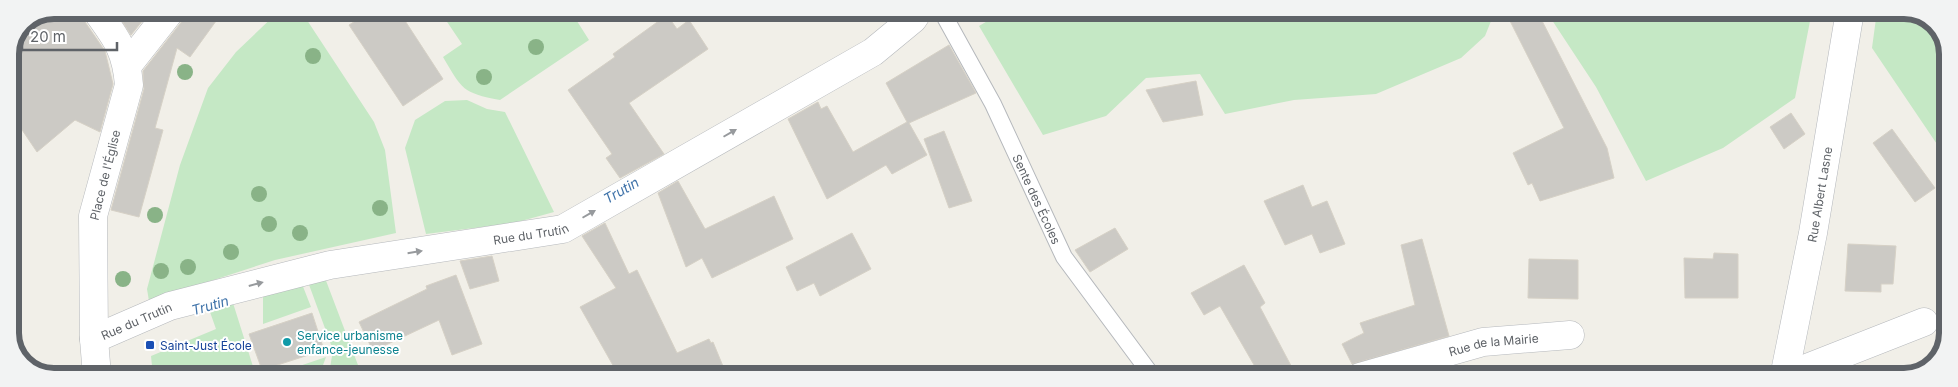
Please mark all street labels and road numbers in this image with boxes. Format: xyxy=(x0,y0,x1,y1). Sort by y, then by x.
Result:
street label: Place de l'Église xyxy=(87,128,123,222)
street label: Rue Albert Lasne xyxy=(1804,145,1835,244)
street label: Sente des Écoles xyxy=(1010,151,1064,246)
street label: Rue du Trutin xyxy=(492,220,571,247)
street label: Rue du Trutin xyxy=(98,299,174,343)
street label: Rue de la Mairie xyxy=(1447,330,1539,359)

